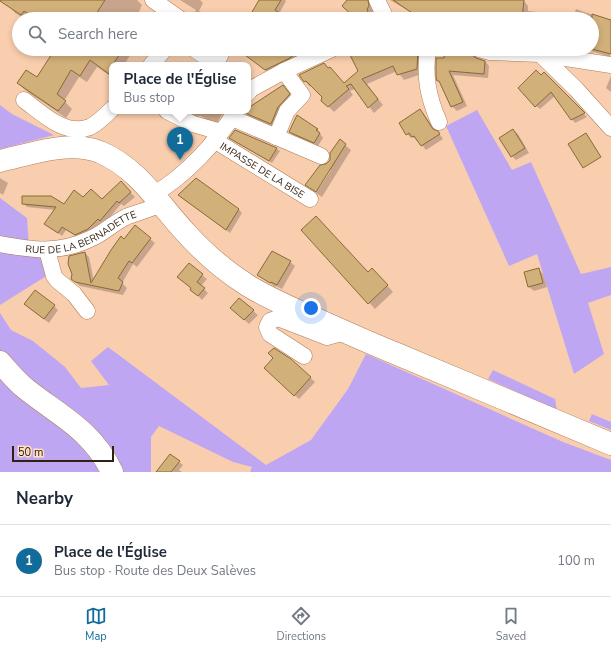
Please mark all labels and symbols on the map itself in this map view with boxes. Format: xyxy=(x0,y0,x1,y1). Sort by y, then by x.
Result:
pin: 1 xyxy=(167,127,193,160)
street label: IMPASSE DE LA BISE xyxy=(217,139,307,202)
street label: RUE DE LA BERNADETTE xyxy=(25,208,138,257)
your location xyxy=(301,298,321,318)
scale bar xyxy=(12,444,114,463)

